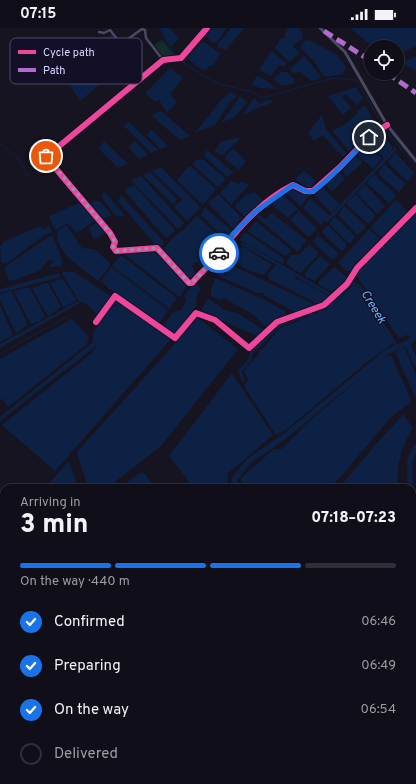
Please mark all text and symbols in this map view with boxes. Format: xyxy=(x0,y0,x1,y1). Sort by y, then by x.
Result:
text: 07:15 xyxy=(20,5,56,24)
legend xyxy=(10,38,142,84)
map controls xyxy=(364,40,404,80)
button: locate xyxy=(364,40,404,80)
text: Cycle path xyxy=(43,46,95,60)
text: Path xyxy=(43,64,65,78)
pin xyxy=(352,120,386,154)
icon: home xyxy=(358,126,380,148)
pin xyxy=(29,139,63,173)
icon: bag xyxy=(35,145,57,167)
courier xyxy=(199,233,239,273)
icon: car xyxy=(208,242,230,264)
water label: Creeek xyxy=(357,287,390,328)
text: Arriving in xyxy=(20,495,81,511)
text: 3 min xyxy=(20,509,88,542)
text: 07:18–07:23 xyxy=(311,509,396,528)
text: On the way · 440 m xyxy=(20,574,130,590)
icon: check xyxy=(20,611,42,633)
text: Confirmed xyxy=(54,613,125,632)
text: 06:46 xyxy=(361,614,396,630)
icon: check xyxy=(20,655,42,677)
text: Preparing xyxy=(54,657,121,676)
text: 06:49 xyxy=(361,658,396,674)
icon: check xyxy=(20,699,42,721)
text: On the way xyxy=(54,701,129,720)
text: 06:54 xyxy=(361,702,396,718)
text: Delivered xyxy=(54,745,118,764)

